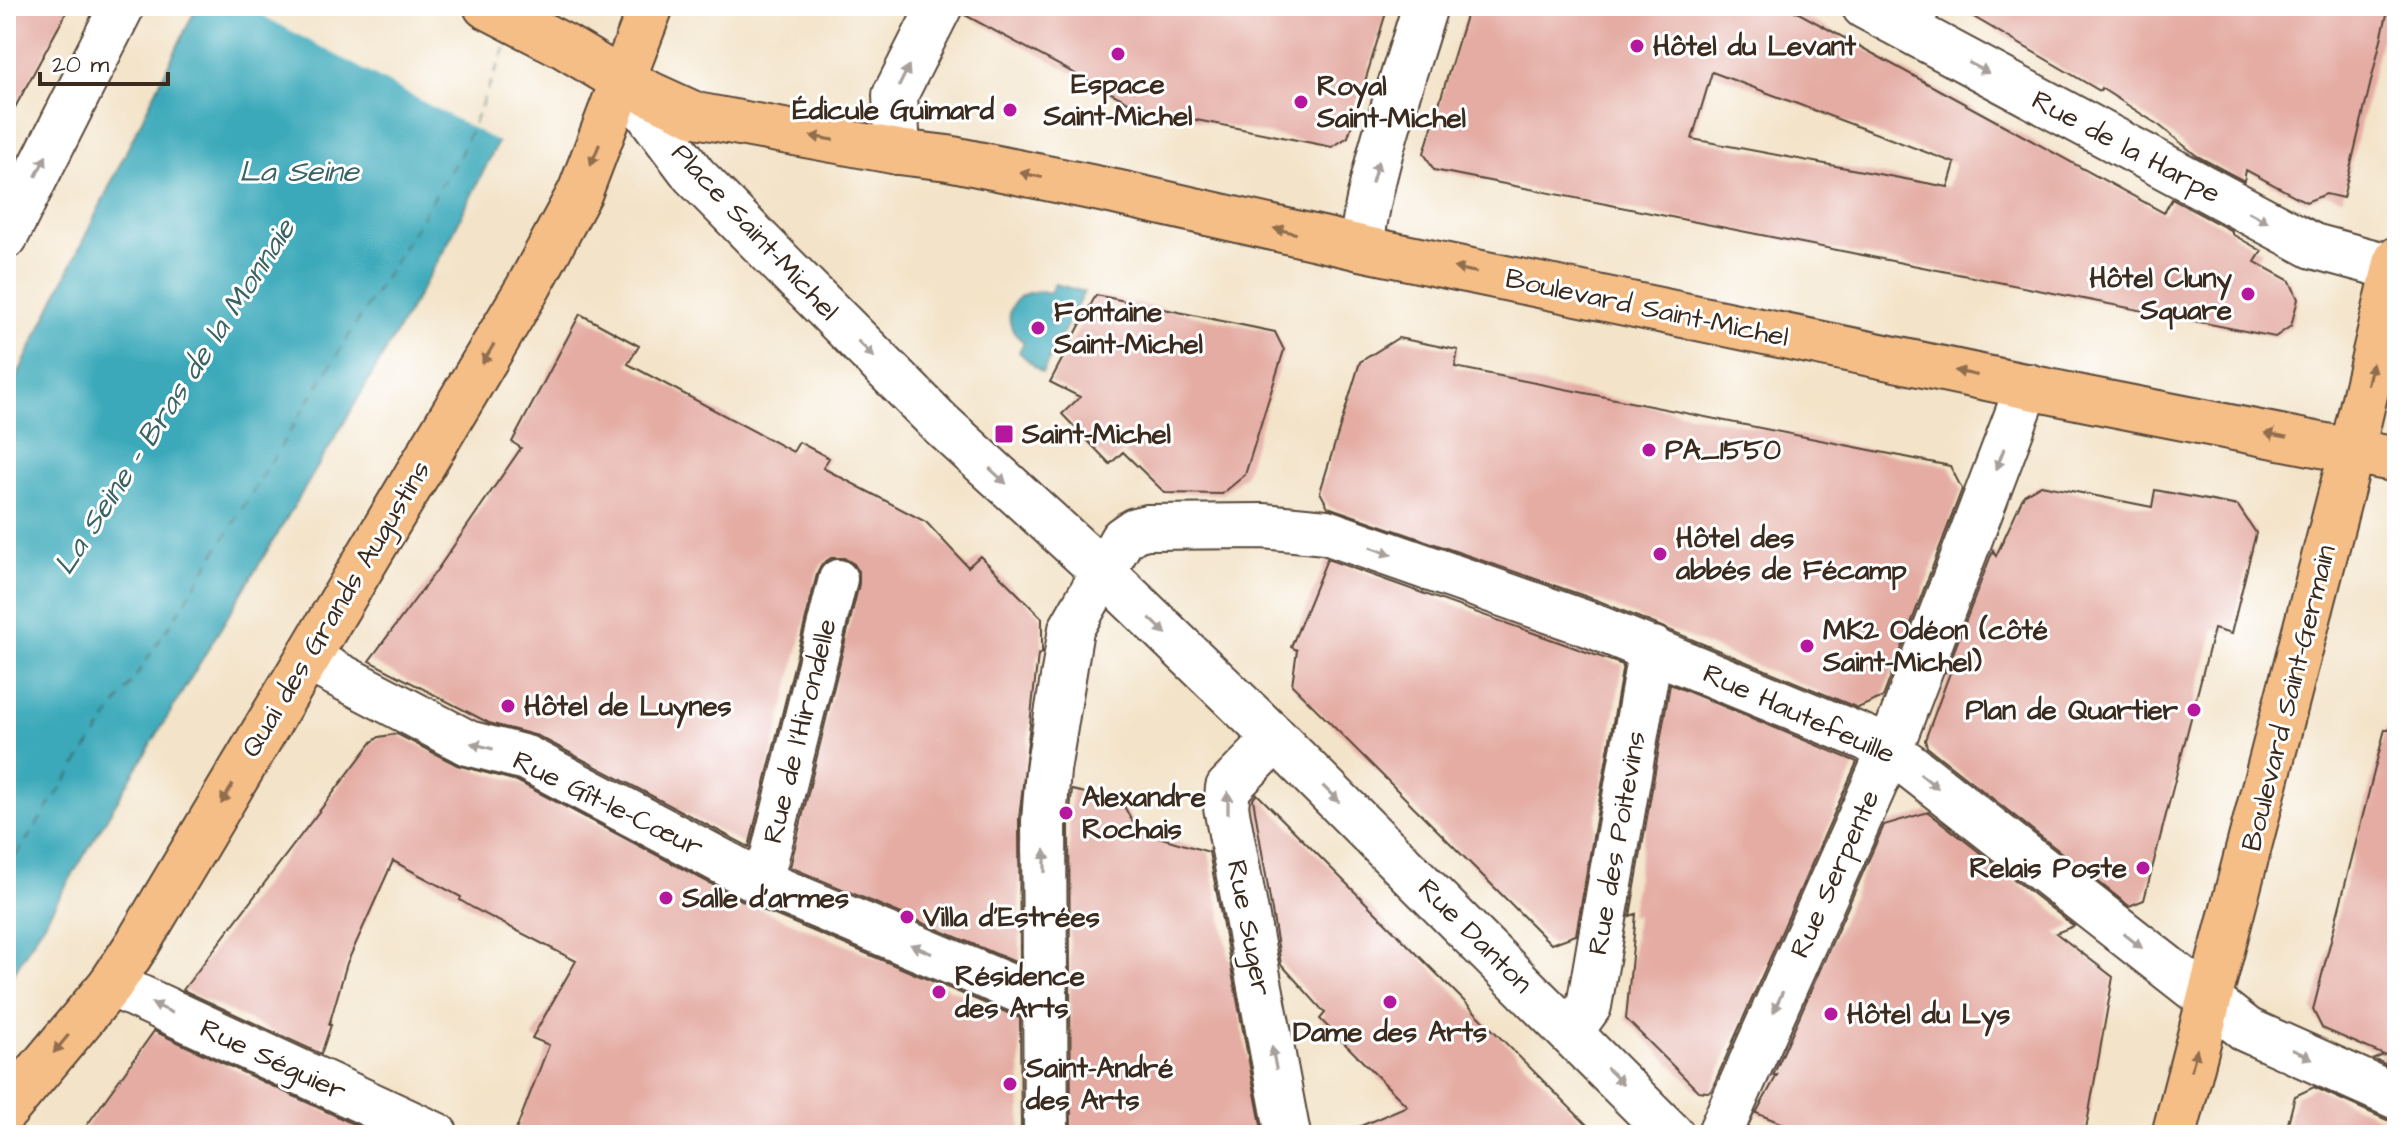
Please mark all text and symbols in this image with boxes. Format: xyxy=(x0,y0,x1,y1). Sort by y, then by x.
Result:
place label: Hôtel du Levant xyxy=(1653,27,1857,66)
scale bar xyxy=(40,36,168,86)
marker: Hôtel du Levant xyxy=(1628,37,1646,55)
marker: Espace Saint-Michel xyxy=(1109,45,1127,63)
text: 20 m xyxy=(52,48,109,82)
one-way arrow xyxy=(1967,62,1990,75)
one-way arrow xyxy=(897,64,911,87)
place label: Espace Saint-Michel xyxy=(1042,65,1193,136)
place label: Royal Saint-Michel xyxy=(1316,67,1466,138)
street label: Rue de la Harpe xyxy=(2025,81,2227,213)
place label: Édicule Guimard xyxy=(792,91,995,130)
marker: Royal Saint-Michel xyxy=(1292,93,1310,111)
marker: Édicule Guimard xyxy=(1001,101,1019,119)
one-way arrow xyxy=(809,132,834,144)
street label: Place Saint-Michel xyxy=(662,135,848,329)
one-way arrow xyxy=(588,143,601,167)
water label: La Seine xyxy=(239,151,360,193)
one-way arrow xyxy=(34,155,48,178)
one-way arrow xyxy=(1369,160,1382,184)
one-way arrow xyxy=(1018,168,1043,181)
water label: La Seine - Bras de la Monnaie xyxy=(44,210,307,583)
one-way arrow xyxy=(2246,210,2269,224)
one-way arrow xyxy=(1272,224,1297,237)
street label: Boulevard Saint-Michel xyxy=(1502,259,1792,357)
place label: Hôtel Cluny Square xyxy=(2089,259,2233,330)
one-way arrow xyxy=(1452,263,1477,276)
marker: Hôtel Cluny Square xyxy=(2239,285,2257,303)
place label: Fontaine Saint-Michel xyxy=(1053,293,1203,364)
marker: Fontaine Saint-Michel xyxy=(1029,319,1047,337)
one-way arrow xyxy=(857,339,875,358)
one-way arrow xyxy=(481,343,495,365)
one-way arrow xyxy=(2364,361,2377,386)
one-way arrow xyxy=(1953,366,1978,379)
place label: Saint-Michel xyxy=(1021,415,1171,454)
marker: Saint-Michel xyxy=(993,423,1015,445)
one-way arrow xyxy=(2263,428,2288,441)
place label: PA_1550 xyxy=(1665,431,1781,470)
marker: PA_1550 xyxy=(1640,441,1658,459)
one-way arrow xyxy=(1993,447,2006,471)
street label: Quai des Grands Augustins xyxy=(232,453,441,765)
one-way arrow xyxy=(988,466,1007,484)
place label: Hôtel des abbés de Fécamp xyxy=(1676,519,1907,591)
street label: Boulevard Saint-Germain xyxy=(2232,541,2346,855)
marker: Hôtel des abbés de Fécamp xyxy=(1651,545,1669,563)
one-way arrow xyxy=(1369,546,1393,558)
place label: MK2 Odéon (côté Saint-Michel) xyxy=(1822,611,2048,682)
street label: Rue de l'Hirondelle xyxy=(753,615,847,847)
one-way arrow xyxy=(1148,616,1167,634)
marker: MK2 Odéon (côté Saint-Michel) xyxy=(1798,637,1816,655)
street label: Rue Hautefeuille xyxy=(1697,654,1901,774)
place label: Hôtel de Luynes xyxy=(524,687,732,729)
place label: Plan de Quartier xyxy=(1966,691,2179,730)
marker: Hôtel de Luynes xyxy=(499,697,517,715)
marker: Plan de Quartier xyxy=(2185,701,2203,719)
street label: Rue des Poitevins xyxy=(1578,728,1656,958)
one-way arrow xyxy=(470,740,495,752)
street label: Rue Gît-le-Cœur xyxy=(506,741,710,867)
one-way arrow xyxy=(1919,772,1939,788)
place label: Alexandre Rochais xyxy=(1082,778,1206,849)
one-way arrow xyxy=(220,783,234,805)
one-way arrow xyxy=(1322,784,1340,803)
street label: Rue Serpente xyxy=(1781,784,1889,964)
one-way arrow xyxy=(1222,790,1234,815)
marker: Alexandre Rochais xyxy=(1057,804,1075,822)
one-way arrow xyxy=(1039,848,1051,873)
place label: Relais Poste xyxy=(1970,849,2127,888)
street label: Rue Suger xyxy=(1216,857,1281,1000)
marker: Relais Poste xyxy=(2134,859,2152,877)
street label: Rue Danton xyxy=(1409,870,1541,1002)
place label: Salle d'armes xyxy=(681,879,849,918)
marker: Salle d'armes xyxy=(657,889,675,907)
place label: Villa d'Estrées xyxy=(922,898,1100,937)
marker: Villa d'Estrées xyxy=(898,908,916,926)
one-way arrow xyxy=(2123,933,2143,949)
one-way arrow xyxy=(909,942,932,955)
place label: Résidence des Arts xyxy=(954,957,1085,1028)
marker: Résidence des Arts xyxy=(930,983,948,1001)
one-way arrow xyxy=(1772,990,1785,1014)
marker: Dame des Arts xyxy=(1381,993,1399,1011)
place label: Hôtel du Lys xyxy=(1847,995,2010,1037)
one-way arrow xyxy=(151,1001,174,1014)
marker: Hôtel du Lys xyxy=(1822,1005,1840,1023)
street label: Rue Séguier xyxy=(193,1009,352,1112)
place label: Dame des Arts xyxy=(1293,1013,1487,1052)
one-way arrow xyxy=(53,1033,70,1053)
one-way arrow xyxy=(1267,1046,1279,1071)
one-way arrow xyxy=(2189,1047,2201,1072)
one-way arrow xyxy=(2290,1047,2314,1061)
place label: Saint-André des Arts xyxy=(1025,1049,1173,1120)
one-way arrow xyxy=(1605,1066,1624,1085)
marker: Saint-André des Arts xyxy=(1001,1075,1019,1093)

